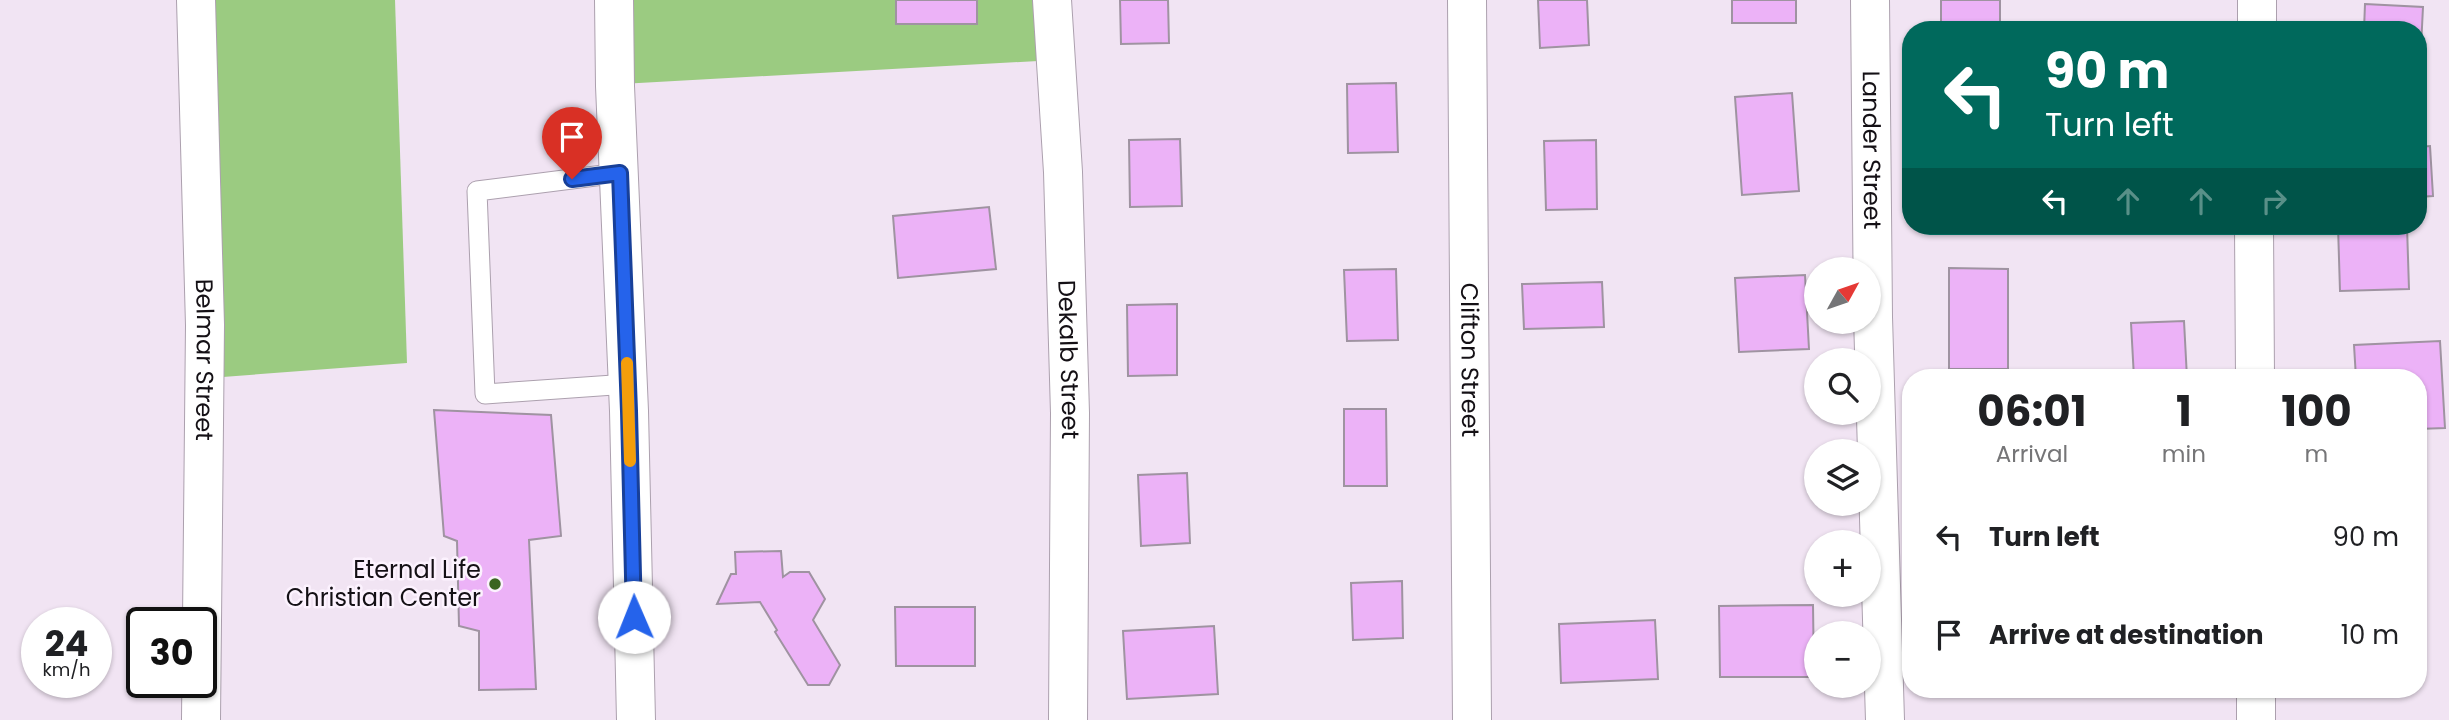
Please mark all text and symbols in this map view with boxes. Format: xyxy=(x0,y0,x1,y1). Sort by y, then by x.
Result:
text: 90 m xyxy=(2045,37,2169,105)
icon: left xyxy=(1930,49,2021,140)
street label: Lander Street xyxy=(1855,70,1889,230)
text: Turn left xyxy=(2045,102,2174,147)
pin xyxy=(542,107,602,179)
icon: arrive xyxy=(553,118,591,156)
icon: left xyxy=(2036,182,2074,220)
icon: ahead xyxy=(2109,182,2147,220)
icon: ahead xyxy=(2182,182,2220,220)
icon: right xyxy=(2255,182,2293,220)
north arrow xyxy=(1804,257,1881,334)
map controls xyxy=(1804,257,1881,698)
street label: Belmar Street xyxy=(188,278,222,441)
street label: Dekalb Street xyxy=(1050,279,1087,439)
street label: Clifton Street xyxy=(1453,283,1487,437)
button: search xyxy=(1804,348,1881,425)
text: 06:01 xyxy=(1977,382,2087,441)
text: 1 xyxy=(2176,382,2192,441)
text: 100 xyxy=(2281,382,2352,441)
text: Arrival xyxy=(1996,438,2068,470)
text: min xyxy=(2162,438,2206,470)
text: m xyxy=(2305,438,2328,470)
button: layers xyxy=(1804,439,1881,516)
icon: left xyxy=(1930,518,1968,556)
text: Turn left xyxy=(1989,519,2100,555)
text: 90 m xyxy=(2333,519,2399,555)
button: + xyxy=(1804,530,1881,607)
place label: Eternal Life Christian Center xyxy=(286,553,481,614)
marker: Eternal Life Christian Center xyxy=(487,576,503,592)
position arrow xyxy=(597,580,671,654)
speed limit sign: 30 xyxy=(126,607,217,698)
icon: arrive xyxy=(1930,616,1968,654)
text: Arrive at destination xyxy=(1989,617,2264,653)
text: 10 m xyxy=(2341,617,2399,653)
text: 24 xyxy=(45,619,88,668)
button: − xyxy=(1804,621,1881,698)
text: km/h xyxy=(43,657,90,682)

